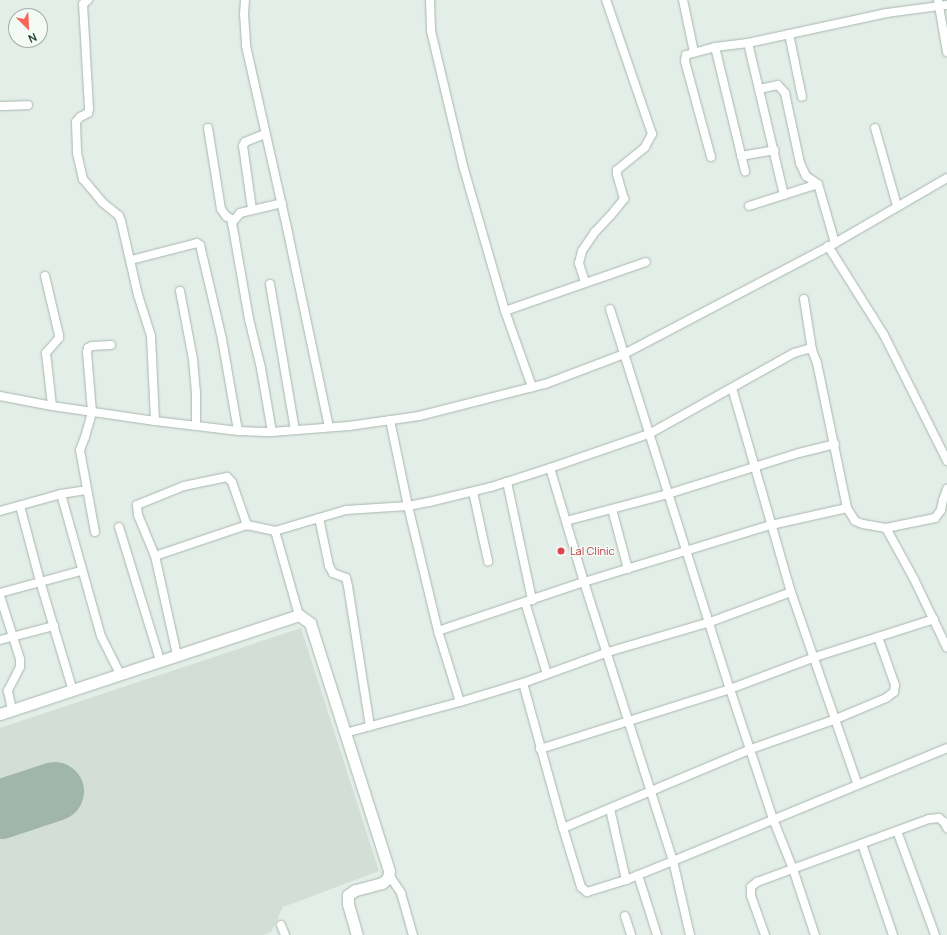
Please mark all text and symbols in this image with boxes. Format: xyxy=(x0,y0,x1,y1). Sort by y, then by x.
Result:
north arrow xyxy=(8,8,48,48)
text: N xyxy=(26,30,39,47)
place label: Lal Clinic xyxy=(570,544,615,558)
marker: Lal Clinic xyxy=(555,545,567,557)

